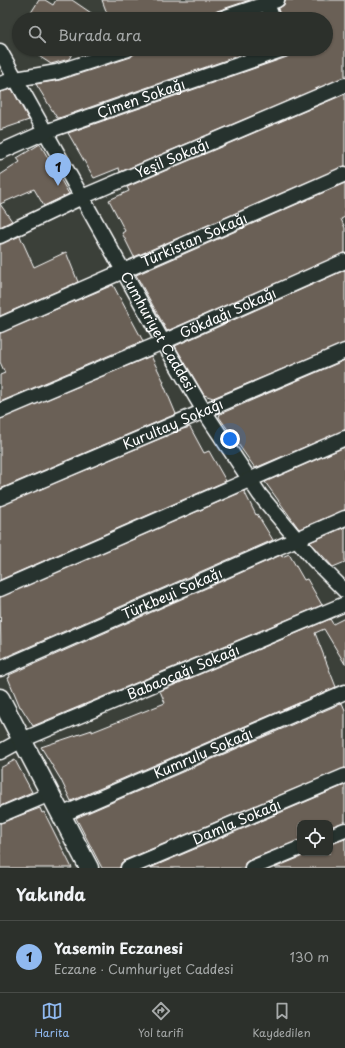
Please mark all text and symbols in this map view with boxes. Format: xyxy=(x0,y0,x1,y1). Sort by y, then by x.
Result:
search box xyxy=(12,12,333,56)
icon: search xyxy=(26,23,48,45)
text: Burada ara xyxy=(58,23,141,46)
street label: Çimen Sokağı xyxy=(94,73,188,123)
street label: Yeşil Sokağı xyxy=(132,133,212,183)
pin: 1 xyxy=(45,153,71,186)
street label: Türkistan Sokağı xyxy=(138,207,250,272)
street label: Cumhuriyet Caddesi xyxy=(116,267,201,395)
street label: Gökdağı Sokağı xyxy=(176,282,279,343)
street label: Kurultay Sokağı xyxy=(119,393,226,455)
your location xyxy=(220,429,240,449)
street label: Türkbeyi Sokağı xyxy=(118,562,226,624)
street label: Babaocağı Sokağı xyxy=(123,639,243,705)
street label: Kumrulu Sokağı xyxy=(150,722,256,784)
street label: Damla Sokağı xyxy=(189,793,284,850)
map controls xyxy=(297,820,333,856)
button: locate xyxy=(297,820,333,856)
text: Yakında xyxy=(16,881,86,907)
text: Yasemin Eczanesi xyxy=(54,936,183,959)
text: 1 xyxy=(26,947,32,966)
text: 130 m xyxy=(290,947,329,966)
text: Eczane · Cumhuriyet Caddesi xyxy=(54,959,234,978)
tab: Harita xyxy=(34,1000,69,1041)
tab: Yol tarifi xyxy=(138,1000,184,1041)
tab: Kaydedilen xyxy=(253,1000,311,1041)

